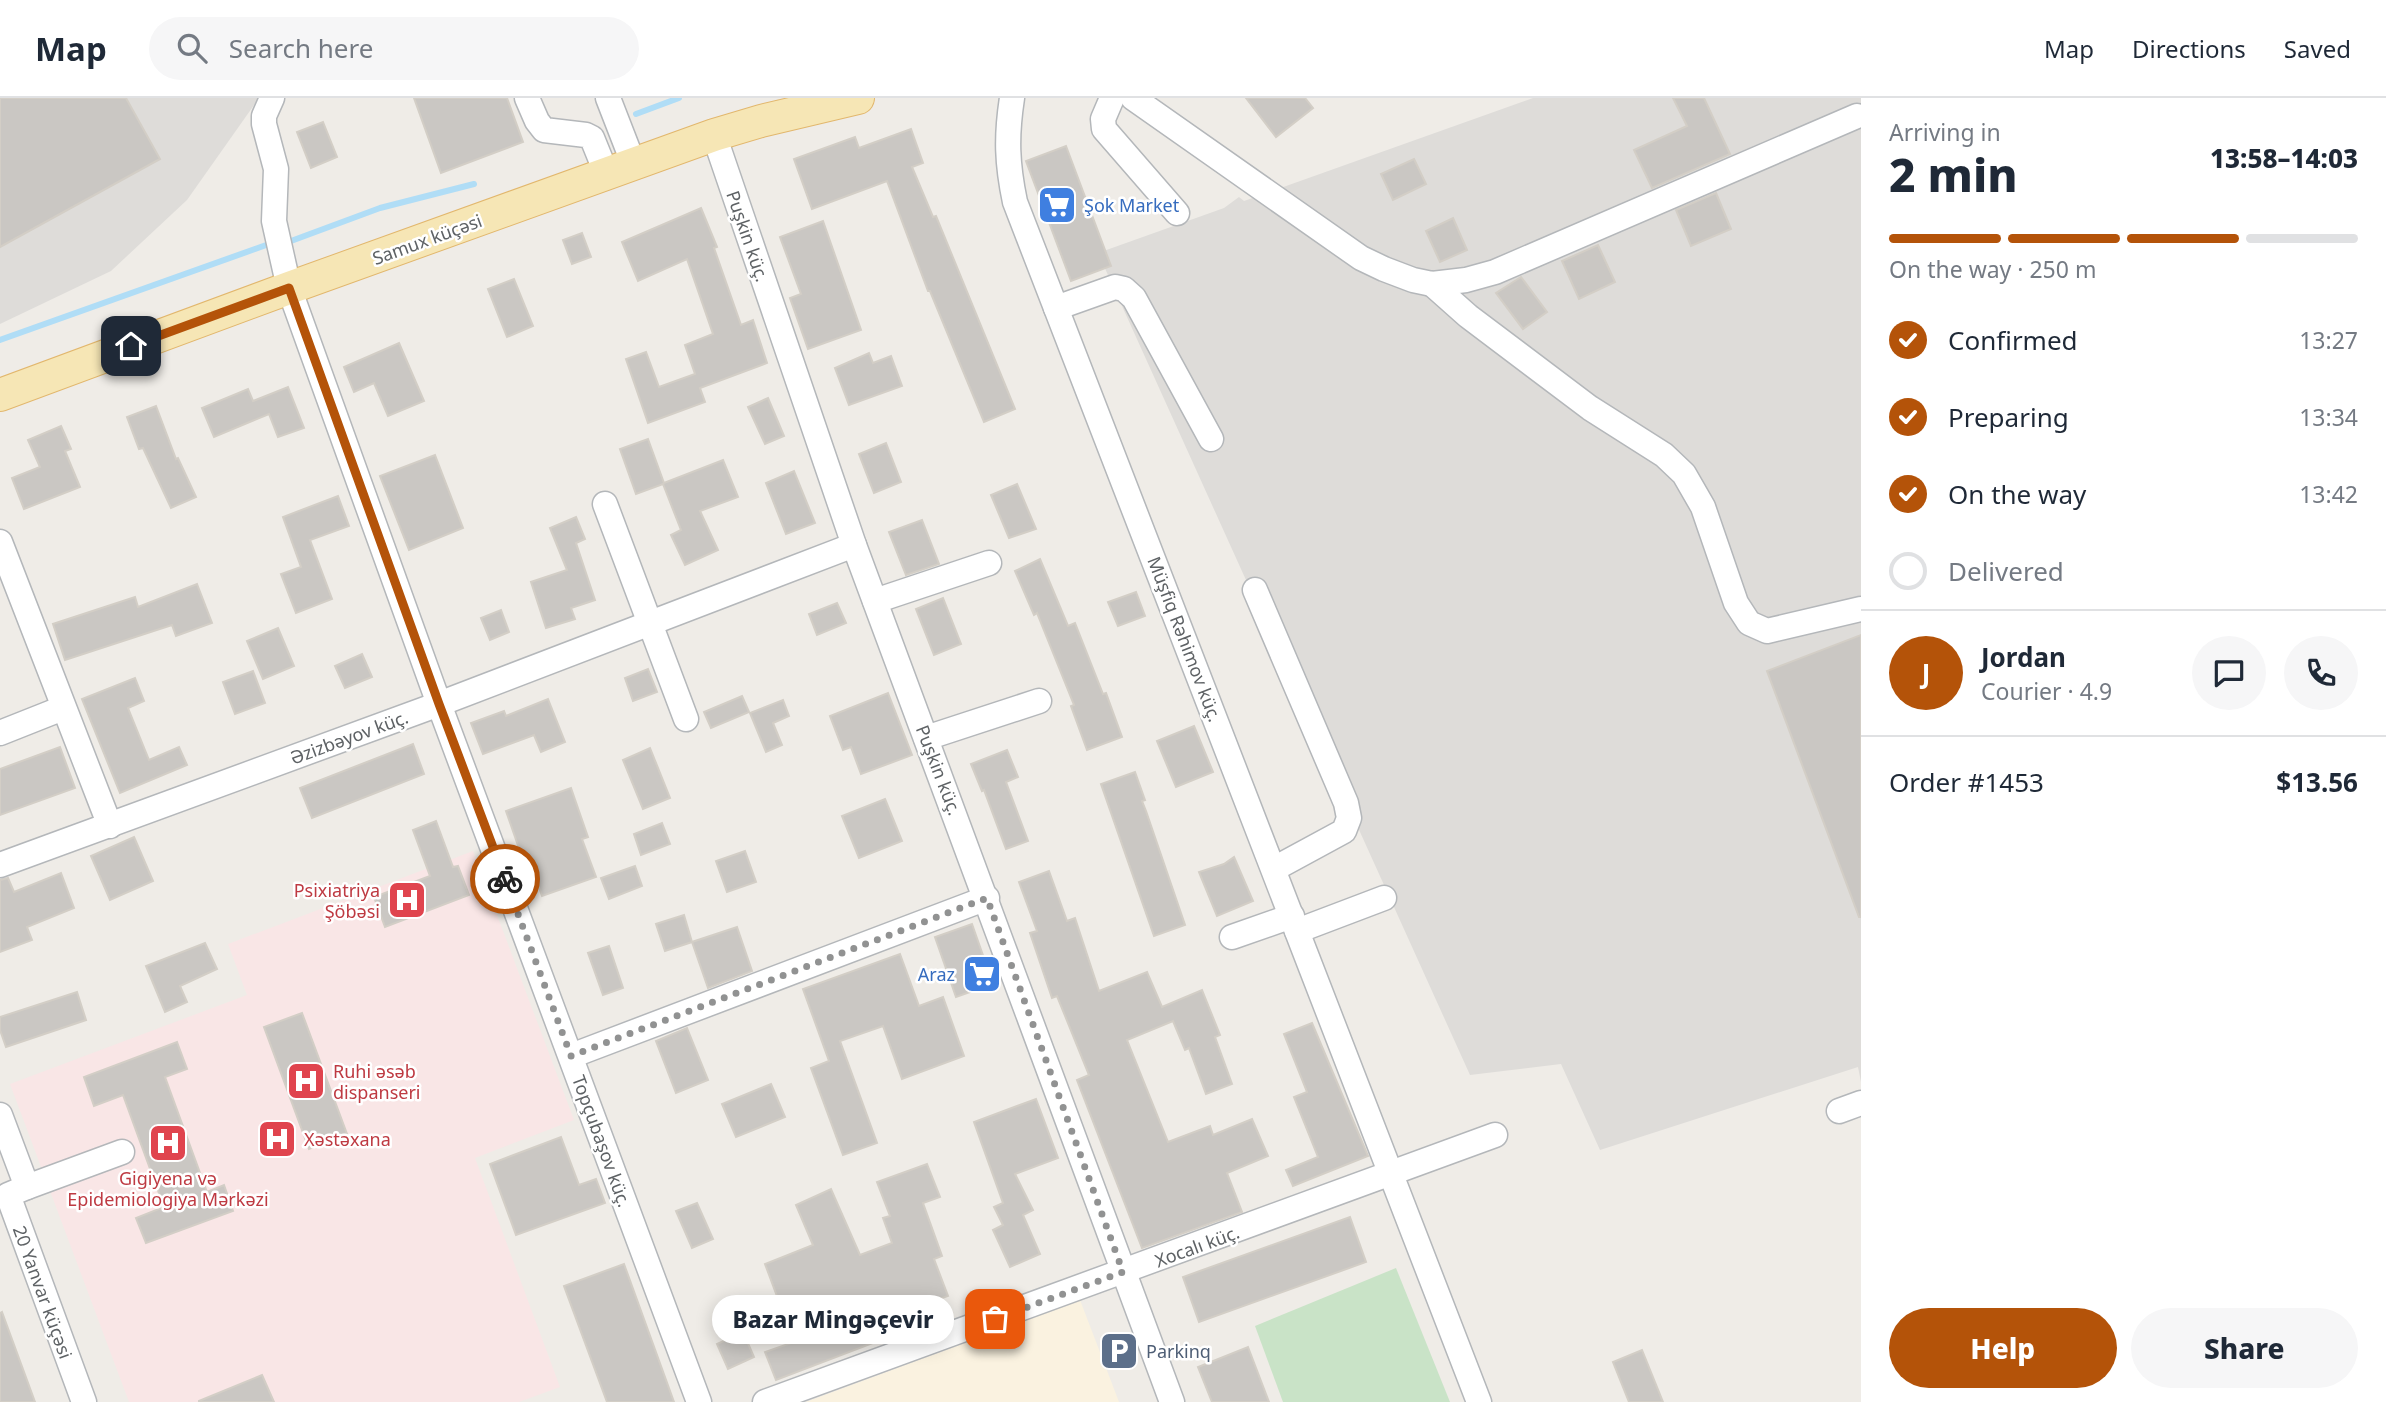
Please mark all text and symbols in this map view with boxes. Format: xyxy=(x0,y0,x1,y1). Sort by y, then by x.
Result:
search box xyxy=(149,17,639,80)
text: Map xyxy=(35,26,107,71)
icon: search xyxy=(173,29,211,67)
text: Search here xyxy=(229,30,373,66)
text: Map xyxy=(2044,32,2094,65)
text: Directions xyxy=(2132,32,2246,65)
text: Saved xyxy=(2284,32,2351,65)
text: Arriving in xyxy=(1889,116,2001,148)
text: 13:58–14:03 xyxy=(2210,140,2358,176)
text: 2 min xyxy=(1889,143,2018,205)
supermarket icon: Şok Market xyxy=(1036,184,1078,226)
street label: Puşkin küç. xyxy=(721,187,775,285)
place label: Şok Market xyxy=(1084,193,1180,217)
street label: Samux küçəsi xyxy=(369,208,485,270)
text: On the way · 250 m xyxy=(1889,253,2096,285)
pin xyxy=(101,316,161,376)
icon: check xyxy=(1889,321,1927,359)
text: Confirmed xyxy=(1948,322,2078,358)
text: 13:27 xyxy=(2299,324,2358,356)
icon: home xyxy=(112,327,150,365)
icon: check xyxy=(1889,398,1927,436)
text: Preparing xyxy=(1948,399,2069,435)
text: 13:34 xyxy=(2299,401,2358,433)
icon: check xyxy=(1889,475,1927,513)
text: On the way xyxy=(1948,476,2086,512)
text: 13:42 xyxy=(2299,478,2358,510)
street label: Müşfiq Rəhimov küç. xyxy=(1142,553,1228,725)
text: Delivered xyxy=(1948,553,2064,589)
button: chat xyxy=(2192,636,2266,710)
button: phone xyxy=(2284,636,2358,710)
text: Jordan xyxy=(1981,639,2066,675)
text: J xyxy=(1922,655,1930,691)
text: Courier · 4.9 xyxy=(1981,675,2112,707)
street label: Əzizbəyov küç. xyxy=(287,705,411,769)
street label: Puşkin küç. xyxy=(911,721,967,819)
text: Order #1453 xyxy=(1889,764,2044,800)
text: $13.56 xyxy=(2276,764,2358,800)
courier xyxy=(470,844,540,914)
icon: bike xyxy=(486,860,524,898)
place label: Psixiatriya Şöbəsi xyxy=(294,878,380,923)
hospital icon: Psixiatriya Şöbəsi xyxy=(386,879,428,921)
supermarket icon: Araz xyxy=(961,953,1003,995)
place label: Araz xyxy=(918,962,955,986)
place label: Ruhi əsəb dispanseri xyxy=(333,1059,420,1104)
hospital icon: Ruhi əsəb dispanseri xyxy=(285,1060,327,1102)
street label: Topçubaşov küç. xyxy=(567,1072,637,1210)
hospital icon: Xəstəxana xyxy=(256,1118,298,1160)
hospital icon: Gigiyena və Epidemiologiya Mərkəzi xyxy=(147,1122,189,1164)
place label: Xəstəxana xyxy=(304,1127,391,1151)
place label: Gigiyena və Epidemiologiya Mərkəzi xyxy=(67,1166,269,1211)
street label: Xocalı küç. xyxy=(1151,1220,1243,1272)
street label: 20 Yanvar küçəsi xyxy=(8,1222,78,1362)
pin xyxy=(965,1289,1025,1349)
callout: Bazar Mingəçevir xyxy=(712,1294,953,1344)
icon: bag xyxy=(976,1300,1014,1338)
text: Bazar Mingəçevir xyxy=(732,1303,934,1335)
button: Help xyxy=(1889,1308,2117,1388)
button: Share xyxy=(2131,1308,2358,1388)
parking icon: Parkinq xyxy=(1098,1330,1140,1372)
place label: Parkinq xyxy=(1146,1339,1211,1363)

